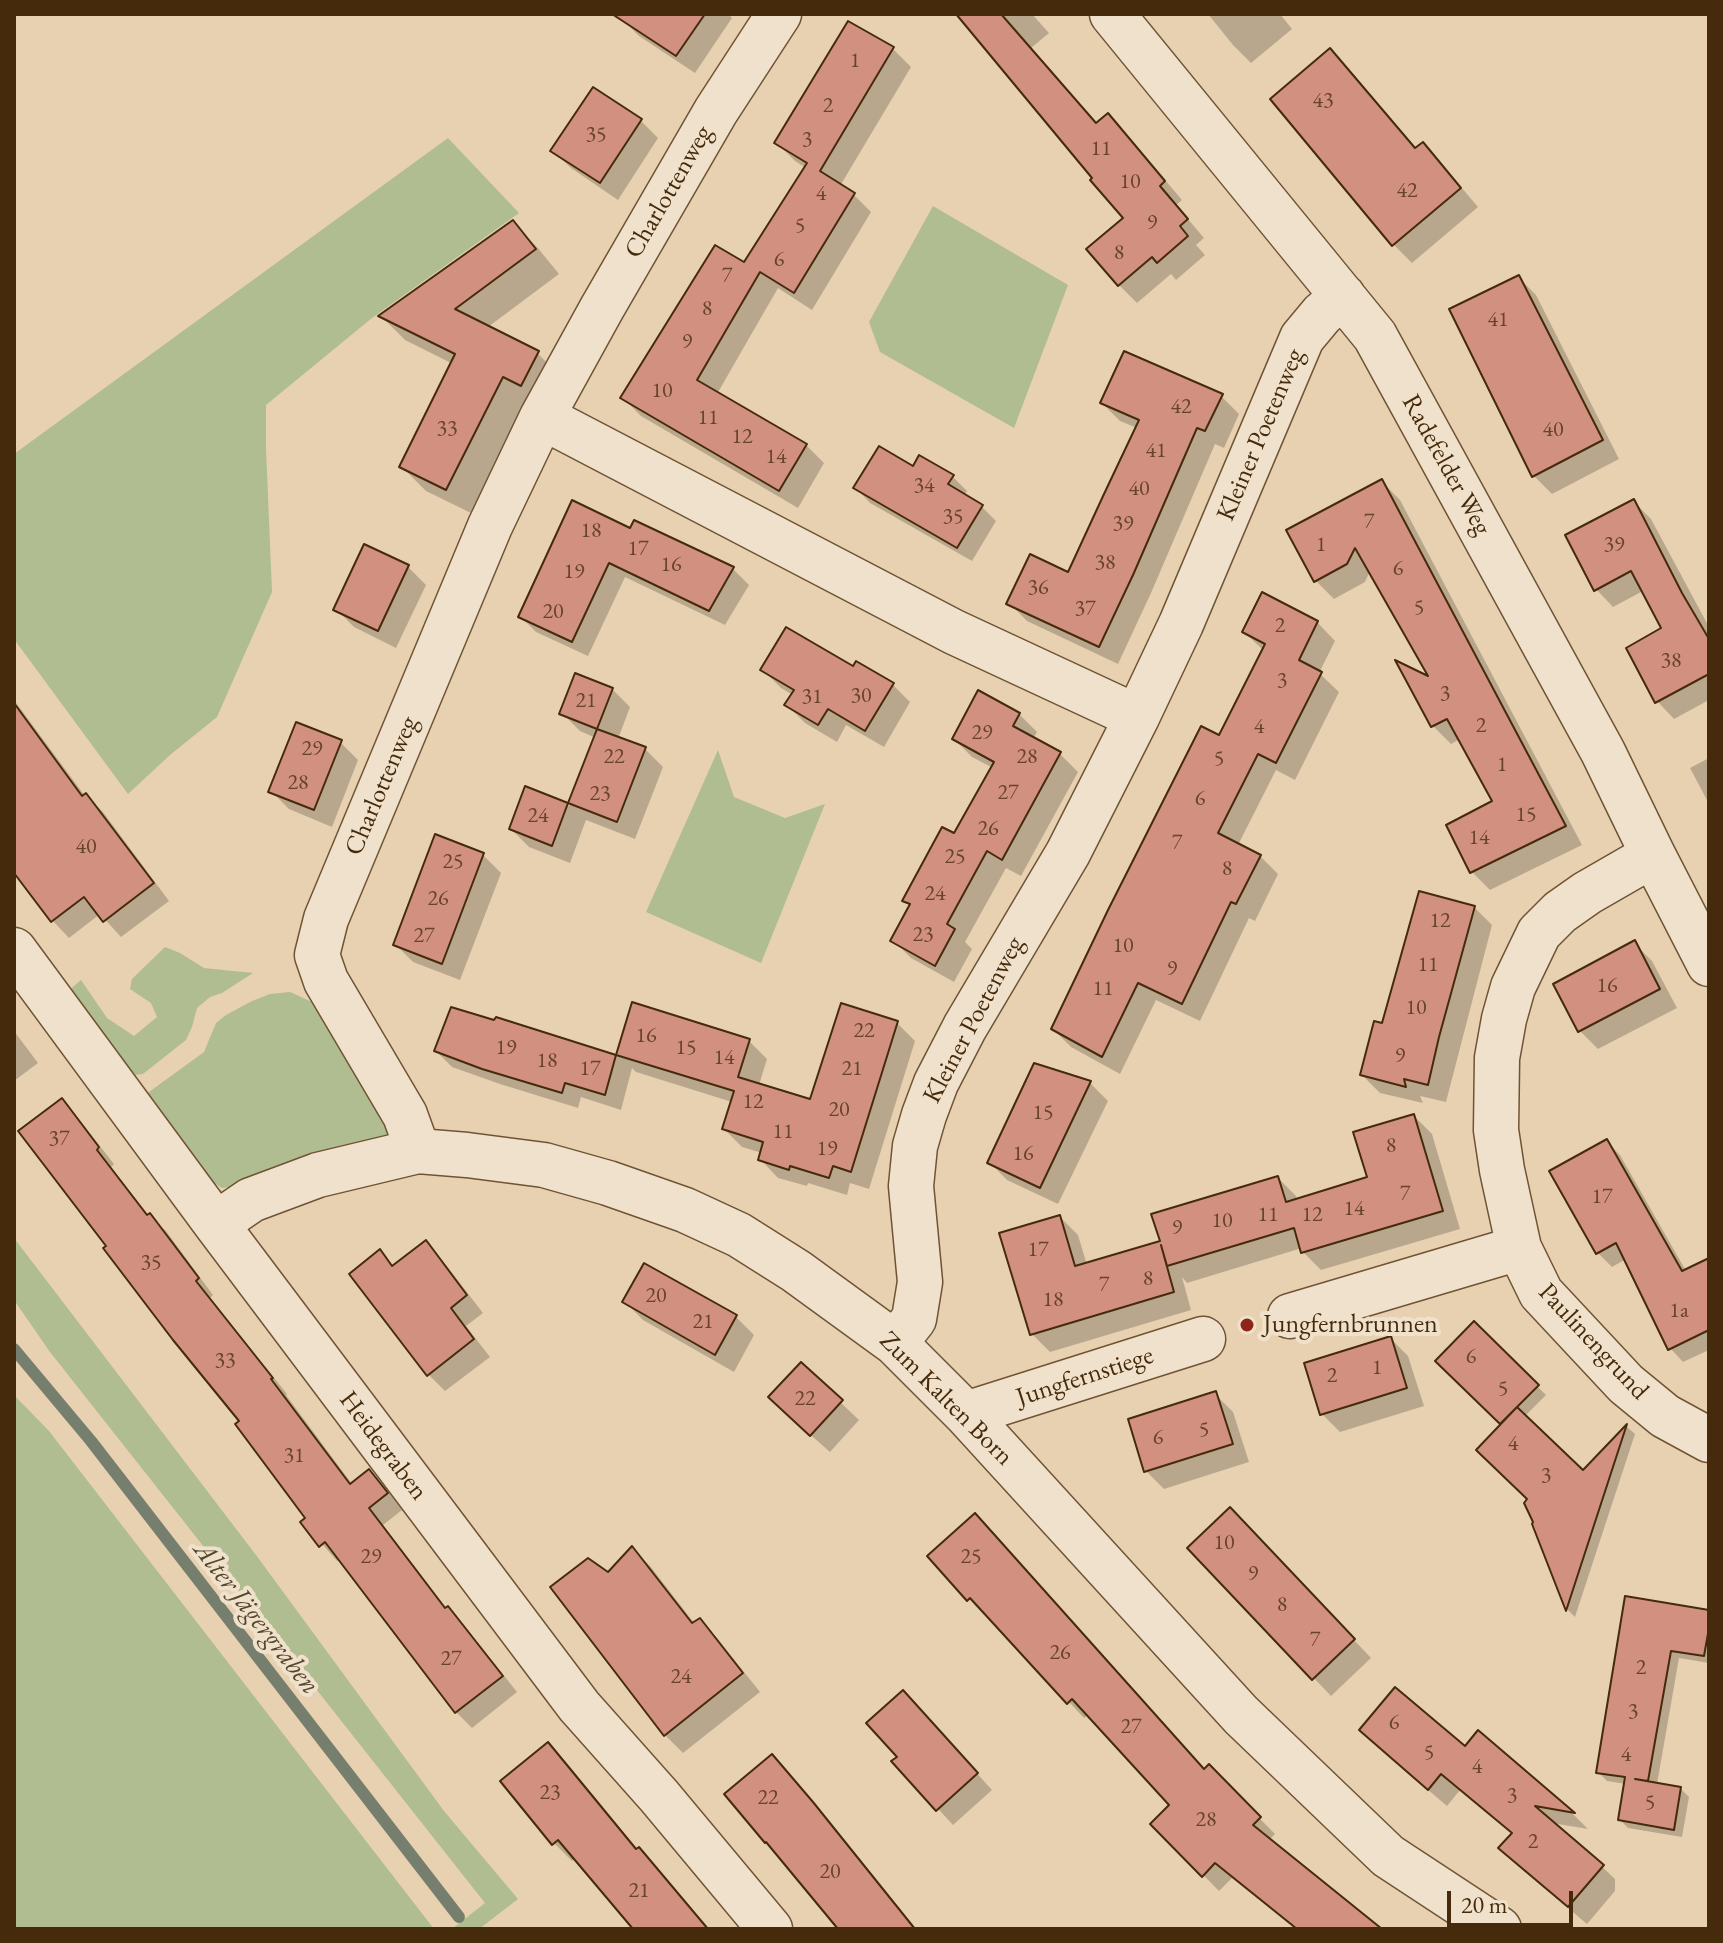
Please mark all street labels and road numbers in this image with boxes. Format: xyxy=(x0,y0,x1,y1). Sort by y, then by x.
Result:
street label: Charlottenweg xyxy=(618,120,720,264)
street label: Kleiner Poetenweg xyxy=(1211,344,1311,526)
street label: Radefelder Weg xyxy=(1395,389,1497,541)
street label: Charlottenweg xyxy=(339,712,425,860)
street label: Kleiner Poetenweg xyxy=(917,931,1031,1109)
street label: Paulinengrund xyxy=(1531,1277,1655,1407)
street label: Zum Kalten Born xyxy=(872,1325,1020,1473)
street label: Jungfernstiege xyxy=(1013,1340,1157,1414)
street label: Heidegraben xyxy=(332,1385,434,1507)

